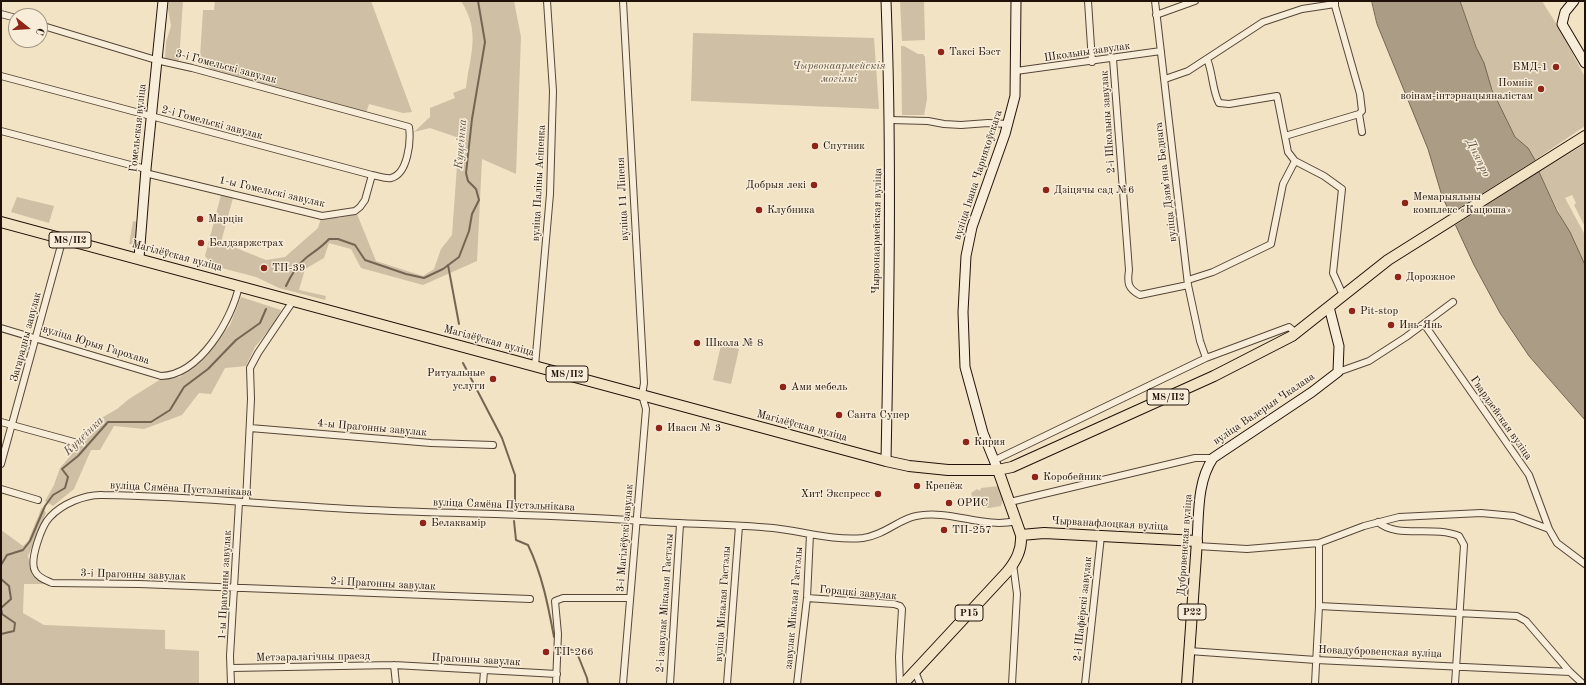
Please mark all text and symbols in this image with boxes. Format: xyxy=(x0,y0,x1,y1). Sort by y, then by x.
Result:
north arrow xyxy=(8,8,48,48)
text: С xyxy=(33,26,45,36)
street label: Школьны завулак xyxy=(1043,39,1131,65)
place label: Таксі Бэст xyxy=(949,45,1001,59)
street label: 3-і Гомельскі завулак xyxy=(174,47,278,87)
marker: Таксі Бэст xyxy=(936,47,946,57)
park label: Чырвонаармейскія могілкі xyxy=(792,59,886,85)
place label: БМД-1 xyxy=(1512,60,1548,74)
marker: БМД-1 xyxy=(1551,62,1561,72)
street label: 2-і Школьны завулак xyxy=(1098,70,1118,174)
place label: Помнік воінам-інтэрнацыяналістам xyxy=(1400,76,1533,102)
street label: Гомельская вуліца xyxy=(127,83,149,173)
marker: Помнік воінам-інтэрнацыяналістам xyxy=(1536,84,1546,94)
street label: 2-і Гомельскі завулак xyxy=(160,103,264,143)
street label: вуліца Івана Чарняхоўскага xyxy=(951,108,1005,242)
water label: Куцеінка xyxy=(452,118,470,170)
street label: вуліца Дзямʼяна Беднага xyxy=(1152,121,1180,243)
street label: вуліца Паліны Асіпенка xyxy=(529,124,549,242)
water label: Дняпро xyxy=(1463,136,1493,180)
place label: Спутник xyxy=(823,139,865,153)
marker: Спутник xyxy=(810,141,820,151)
street label: вуліца 11 Ліпеня xyxy=(614,157,632,241)
street label: Чырвонаармейская вуліца xyxy=(869,168,885,294)
street label: 1-ы Гомельскі завулак xyxy=(218,173,326,211)
place label: Добрыя лекі xyxy=(746,178,806,192)
marker: Добрыя лекі xyxy=(809,180,819,190)
place label: Дзіцячы сад №6 xyxy=(1054,183,1134,197)
marker: Дзіцячы сад №6 xyxy=(1041,185,1051,195)
place label: Мемарыяльны комплекс «Кацюша» xyxy=(1413,190,1511,216)
marker: Мемарыяльны комплекс «Кацюша» xyxy=(1400,198,1410,208)
place label: Клубника xyxy=(767,203,815,217)
marker: Клубника xyxy=(754,205,764,215)
place label: Марцін xyxy=(208,212,243,226)
marker: Марцін xyxy=(195,214,205,224)
road number: М8/П2 xyxy=(49,232,91,248)
place label: Белдзяржстрах xyxy=(209,236,284,250)
street label: Магілёўская вуліца xyxy=(130,238,224,274)
marker: Белдзяржстрах xyxy=(196,238,206,248)
place label: ТП-39 xyxy=(272,261,305,275)
marker: ТП-39 xyxy=(259,263,269,273)
place label: Дорожное xyxy=(1406,270,1455,284)
marker: Дорожное xyxy=(1393,272,1403,282)
street label: Загарадны завулак xyxy=(8,291,44,383)
place label: Pit-stop xyxy=(1360,304,1398,318)
marker: Pit-stop xyxy=(1347,306,1357,316)
place label: Инь-Янь xyxy=(1399,318,1442,332)
marker: Инь-Янь xyxy=(1386,320,1396,330)
street label: вуліца Юрыя Гарохава xyxy=(41,322,151,368)
street label: Магілёўская вуліца xyxy=(442,323,536,359)
place label: Школа № 8 xyxy=(705,336,763,350)
marker: Школа № 8 xyxy=(692,338,702,348)
place label: Ритуальные услуги xyxy=(427,366,485,392)
road number: М8/П2 xyxy=(546,366,588,382)
street label: вуліца Валерыя Чкалава xyxy=(1211,370,1317,448)
street label: Гвардзейская вуліца xyxy=(1467,373,1535,463)
marker: Ритуальные услуги xyxy=(488,374,498,384)
place label: Ами мебель xyxy=(791,380,847,394)
marker: Ами мебель xyxy=(778,382,788,392)
road number: М8/П2 xyxy=(1147,389,1189,405)
street label: Магілёўская вуліца xyxy=(755,408,849,444)
place label: Санта Супер xyxy=(847,408,910,422)
marker: Санта Супер xyxy=(834,410,844,420)
water label: Куцеінка xyxy=(61,413,107,459)
street label: 4-ы Прагонны завулак xyxy=(317,417,427,439)
place label: Иваси № 3 xyxy=(667,421,721,435)
marker: Иваси № 3 xyxy=(654,423,664,433)
place label: Кирия xyxy=(974,435,1005,449)
marker: Кирия xyxy=(961,437,971,447)
place label: Коробейник xyxy=(1043,470,1102,484)
marker: Коробейник xyxy=(1030,472,1040,482)
street label: вуліца Сямёна Пустэльнікава xyxy=(110,479,252,499)
place label: Крепёж xyxy=(925,479,963,493)
marker: Крепёж xyxy=(912,481,922,491)
street label: 3-і Магілёўскі завулак xyxy=(614,483,636,593)
place label: Хит! Экспресс xyxy=(801,487,870,501)
marker: Хит! Экспресс xyxy=(873,489,883,499)
street label: Дубровенская вуліца xyxy=(1175,494,1195,596)
street label: вуліца Сямёна Пустэльнікава xyxy=(433,496,575,514)
place label: ОРИС xyxy=(957,496,988,510)
marker: ОРИС xyxy=(944,498,954,508)
street label: Чырванафлоцкая вуліца xyxy=(1051,514,1169,534)
place label: Белаквамір xyxy=(431,516,486,530)
marker: Белаквамір xyxy=(418,518,428,528)
place label: ТП-257 xyxy=(952,523,992,537)
marker: ТП-257 xyxy=(939,525,949,535)
street label: 1-ы Прагонны завулак xyxy=(216,530,234,640)
street label: 2-і завулак Мікалая Гастэлы xyxy=(654,533,676,673)
street label: вуліца Мікалая Гастэлы xyxy=(712,546,734,662)
street label: завулак Мікалая Гастэлы xyxy=(782,546,806,670)
street label: 2-і Шафёрскі завулак xyxy=(1071,556,1095,662)
street label: 3-і Прагонны завулак xyxy=(80,567,186,583)
street label: 2-і Прагонны завулак xyxy=(330,575,436,593)
street label: Горацкі завулак xyxy=(819,583,897,603)
road number: Р22 xyxy=(1178,604,1206,620)
road number: Р15 xyxy=(955,605,983,621)
street label: Новадубровенская вуліца xyxy=(1318,643,1442,661)
place label: ТП-266 xyxy=(554,645,594,659)
marker: ТП-266 xyxy=(541,647,551,657)
street label: Метэаралагічны праезд xyxy=(256,649,370,665)
street label: Прагонны завулак xyxy=(431,651,521,669)

